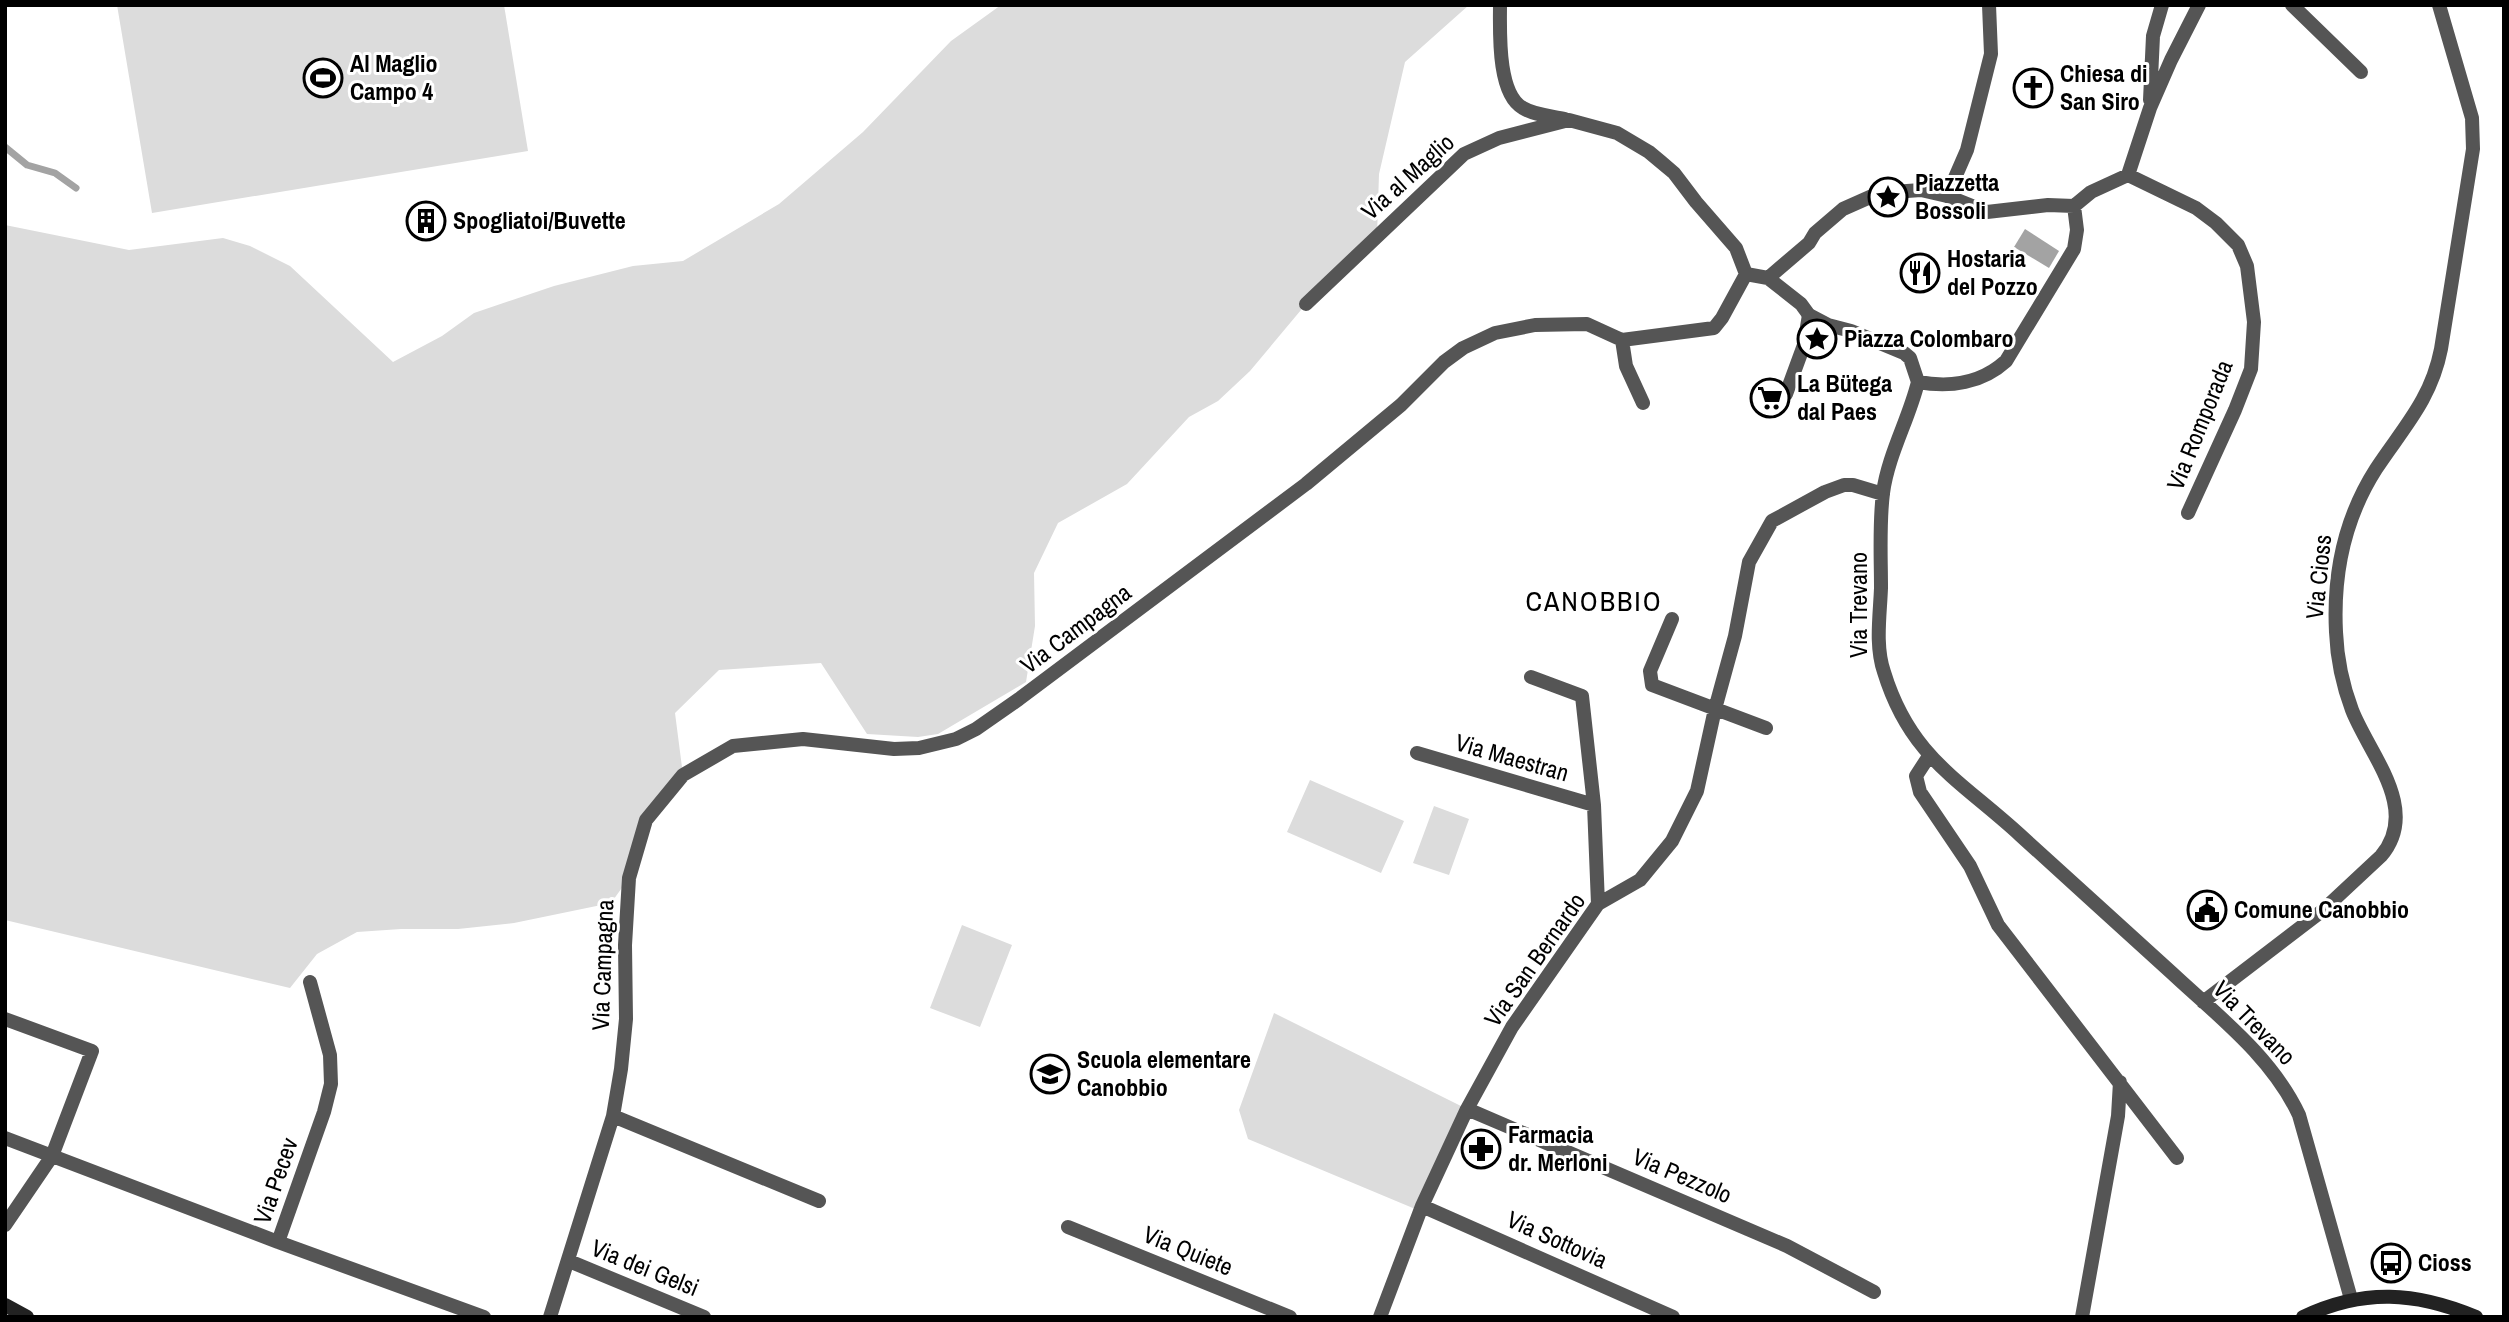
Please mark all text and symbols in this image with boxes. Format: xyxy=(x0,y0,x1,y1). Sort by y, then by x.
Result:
place label: Al Maglio Campo 4 xyxy=(350,47,437,107)
sports icon: Al Maglio Campo 4 xyxy=(302,57,344,99)
place label: Chiesa di San Siro xyxy=(2060,57,2148,117)
church icon: Chiesa di San Siro xyxy=(2012,67,2054,109)
street label: Via al Maglio xyxy=(1354,126,1461,226)
place label: Piazzetta Bossoli xyxy=(1915,166,1999,226)
place icon: Piazzetta Bossoli xyxy=(1867,176,1909,218)
building icon: Spogliatoi/Buvette xyxy=(405,200,447,242)
place label: Spogliatoi/Buvette xyxy=(453,204,626,236)
place label: Hostaria del Pozzo xyxy=(1947,242,2038,302)
restaurant icon: Hostaria del Pozzo xyxy=(1899,252,1941,294)
place icon: Piazza Colombaro xyxy=(1796,318,1838,360)
place label: Piazza Colombaro xyxy=(1844,322,2014,354)
street label: Via Romporada xyxy=(2158,355,2240,494)
place label: La Bütega dal Paes xyxy=(1797,367,1892,427)
supermarket icon: La Bütega dal Paes xyxy=(1749,377,1791,419)
street label: Via Cioss xyxy=(2298,533,2338,621)
street label: Via Trevano xyxy=(1842,552,1874,658)
street label: Via Campagna xyxy=(1013,576,1137,680)
district label: CANOBBIO xyxy=(1525,582,1663,620)
street label: Via Maestran xyxy=(1452,726,1573,789)
street label: Via San Bernardo xyxy=(1476,886,1592,1033)
public building icon: Comune Canobbio xyxy=(2186,889,2228,931)
place label: Comune Canobbio xyxy=(2234,893,2409,925)
street label: Via Campagna xyxy=(584,899,620,1031)
street label: Via Trevano xyxy=(2206,973,2303,1071)
place label: Scuola elementare Canobbio xyxy=(1077,1043,1251,1103)
school or university icon: Scuola elementare Canobbio xyxy=(1029,1053,1071,1095)
place label: Farmacia dr. Merloni xyxy=(1508,1118,1608,1178)
pharmacy icon: Farmacia dr. Merloni xyxy=(1460,1128,1502,1170)
street label: Via Pecev xyxy=(245,1133,305,1228)
street label: Via Pezzolo xyxy=(1628,1140,1737,1210)
street label: Via Sottovia xyxy=(1502,1203,1613,1275)
street label: Via Quiete xyxy=(1139,1218,1238,1282)
street label: Via dei Gelsi xyxy=(587,1231,704,1303)
bus stop icon: Cioss xyxy=(2370,1242,2412,1284)
place label: Cioss xyxy=(2418,1246,2472,1278)

